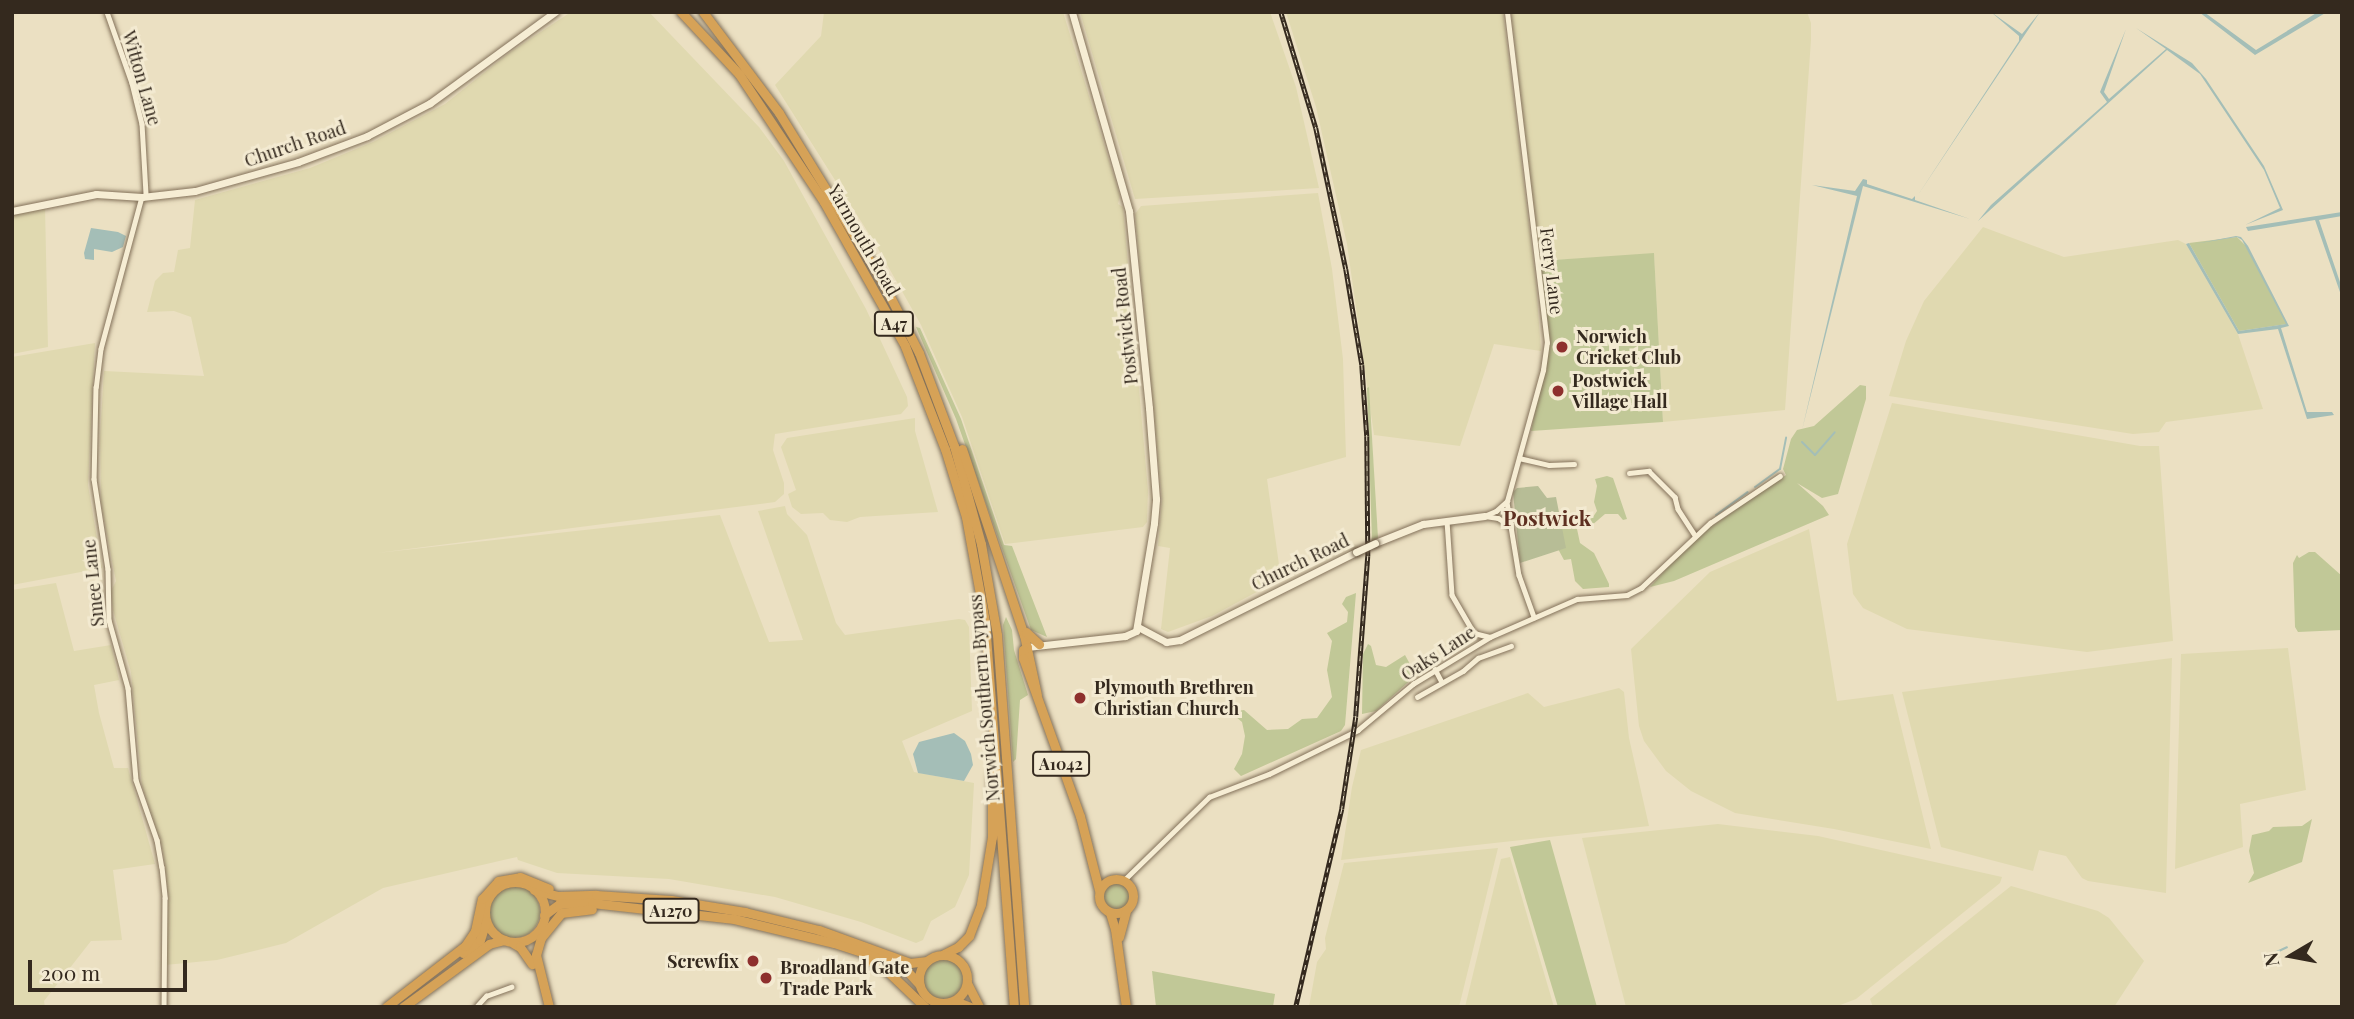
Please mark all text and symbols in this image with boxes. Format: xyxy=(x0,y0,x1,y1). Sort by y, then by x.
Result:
street label: Witton Lane xyxy=(118,28,166,128)
street label: Church Road xyxy=(241,117,349,171)
street label: Yarmouth Road xyxy=(823,180,905,300)
street label: Ferry Lane xyxy=(1536,226,1568,316)
street label: Postwick Road xyxy=(1108,266,1142,386)
road number: A47 xyxy=(873,312,915,336)
place label: Norwich Cricket Club xyxy=(1576,326,1681,368)
marker: Norwich Cricket Club xyxy=(1554,339,1570,355)
place label: Postwick Village Hall xyxy=(1572,370,1668,412)
marker: Postwick Village Hall xyxy=(1550,383,1566,399)
district label: Postwick xyxy=(1503,504,1591,530)
street label: Church Road xyxy=(1248,529,1352,595)
street label: Smee Lane xyxy=(78,538,108,628)
street label: Norwich Southern Bypass xyxy=(964,593,1004,803)
street label: Oaks Lane xyxy=(1397,621,1479,685)
place label: Plymouth Brethren Christian Church xyxy=(1094,677,1254,720)
marker: Plymouth Brethren Christian Church xyxy=(1072,690,1088,706)
road number: A1042 xyxy=(1031,751,1091,776)
road number: A1270 xyxy=(641,898,701,923)
north arrow xyxy=(2256,921,2326,991)
scale bar xyxy=(32,946,191,990)
place label: Screwfix xyxy=(667,950,739,972)
text: N xyxy=(2256,951,2284,969)
marker: Screwfix xyxy=(745,953,761,969)
place label: Broadland Gate Trade Park xyxy=(780,957,909,1000)
text: 200 m xyxy=(41,958,100,986)
marker: Broadland Gate Trade Park xyxy=(758,970,774,986)

